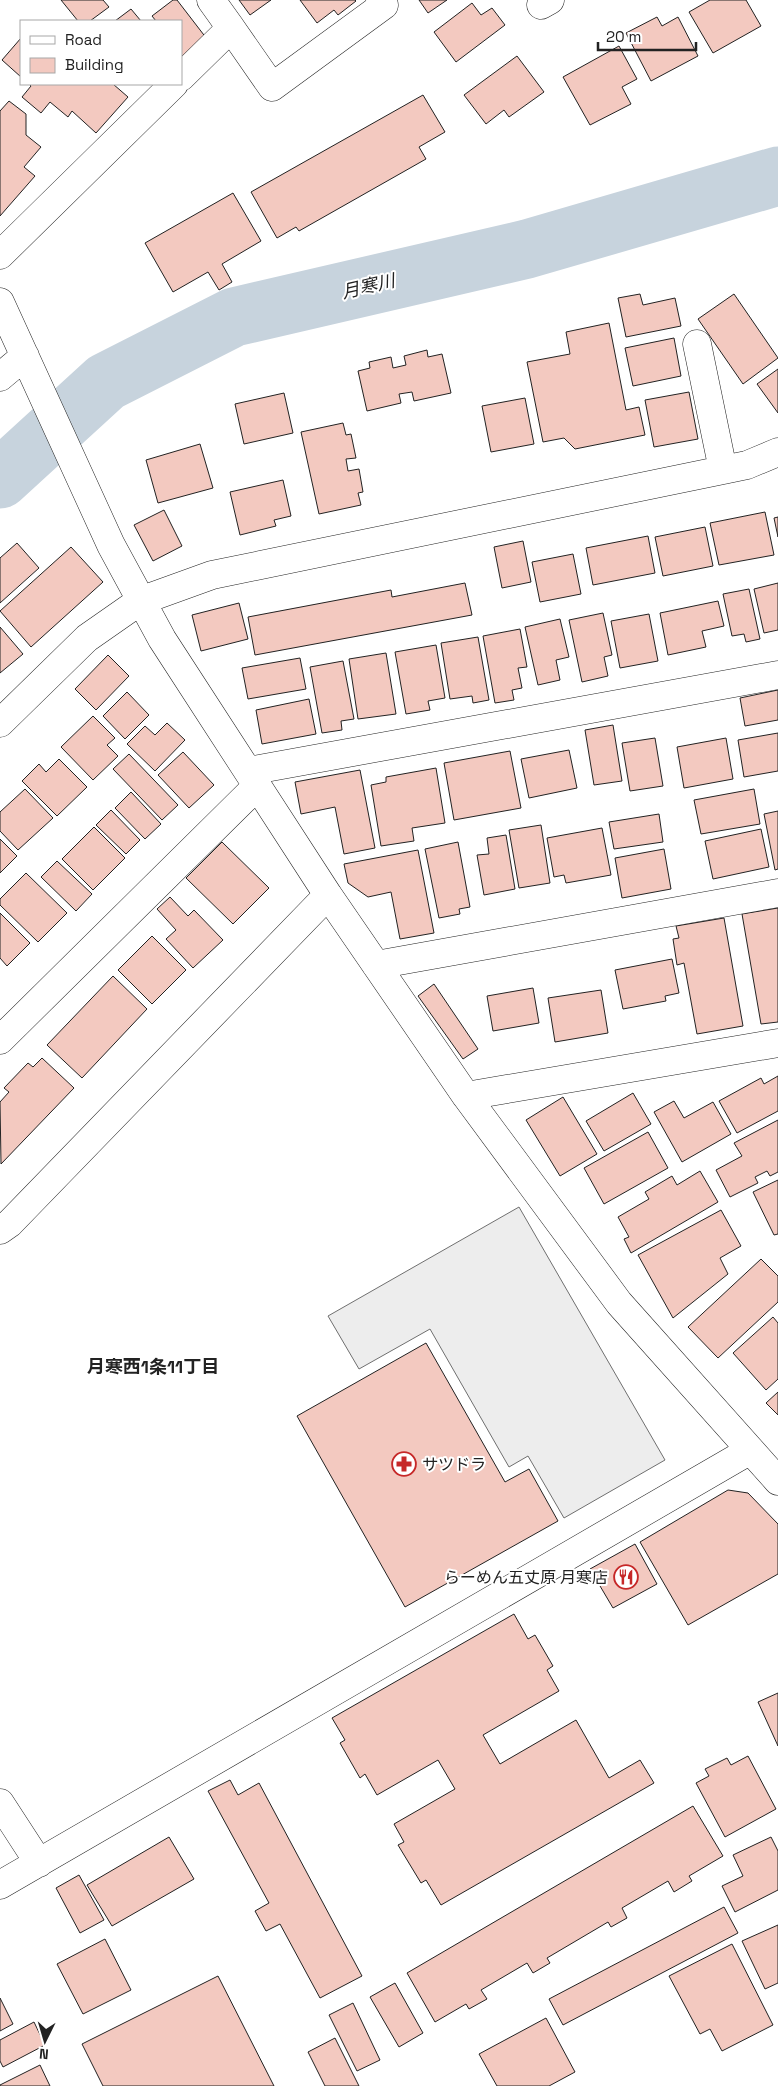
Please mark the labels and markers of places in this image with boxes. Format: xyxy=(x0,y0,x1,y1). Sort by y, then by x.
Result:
pharmacy icon: サツドラ xyxy=(391,1451,417,1477)
place label: サツドラ xyxy=(422,1454,486,1475)
restaurant icon: らーめん五丈原 月寒店 xyxy=(613,1564,639,1590)
place label: らーめん五丈原 月寒店 xyxy=(444,1567,608,1588)

